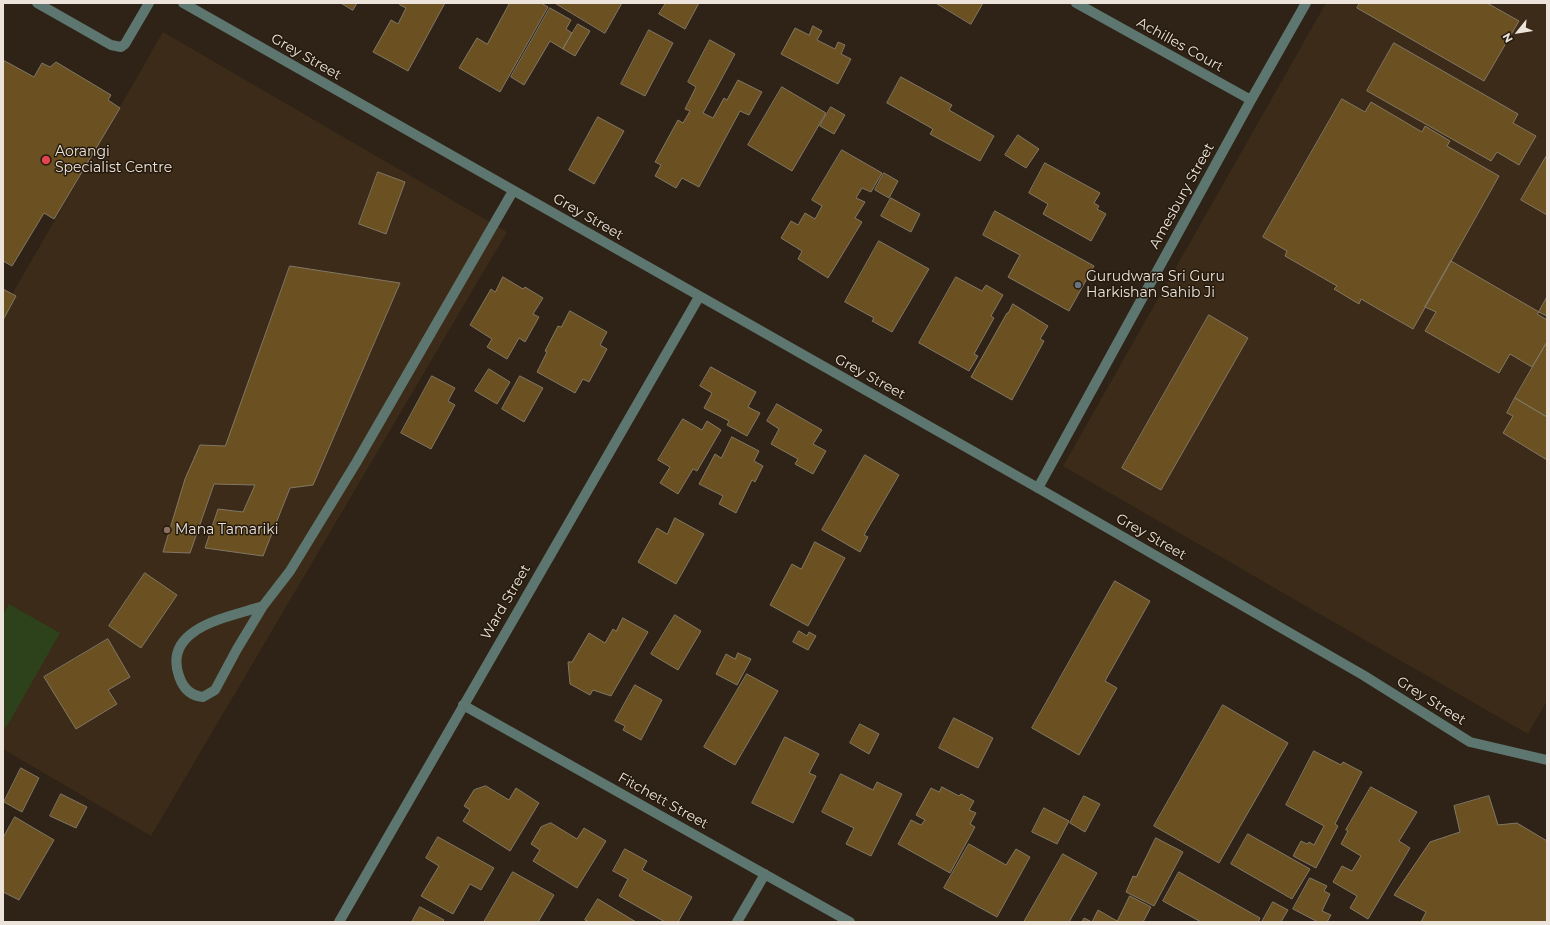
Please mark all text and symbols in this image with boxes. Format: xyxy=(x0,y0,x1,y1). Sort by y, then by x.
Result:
north arrow xyxy=(1498,12,1538,52)
street label: Achilles Court xyxy=(1134,14,1226,76)
street label: Grey Street xyxy=(268,30,344,84)
text: N xyxy=(1499,31,1516,45)
street label: Amesbury Street xyxy=(1146,140,1218,252)
place label: Aorangi Specialist Centre xyxy=(55,144,172,176)
marker: Aorangi Specialist Centre xyxy=(40,154,52,166)
street label: Grey Street xyxy=(550,190,626,244)
place label: Gurudwara Sri Guru Harkishan Sahib Ji xyxy=(1086,269,1225,302)
marker: Gurudwara Sri Guru Harkishan Sahib Ji xyxy=(1073,280,1083,290)
street label: Grey Street xyxy=(832,351,908,403)
street label: Grey Street xyxy=(1113,510,1189,564)
place label: Mana Tamariki xyxy=(175,522,278,538)
marker: Mana Tamariki xyxy=(162,525,172,535)
street label: Ward Street xyxy=(478,561,534,643)
street label: Grey Street xyxy=(1393,673,1469,729)
street label: Fitchett Street xyxy=(615,769,711,833)

